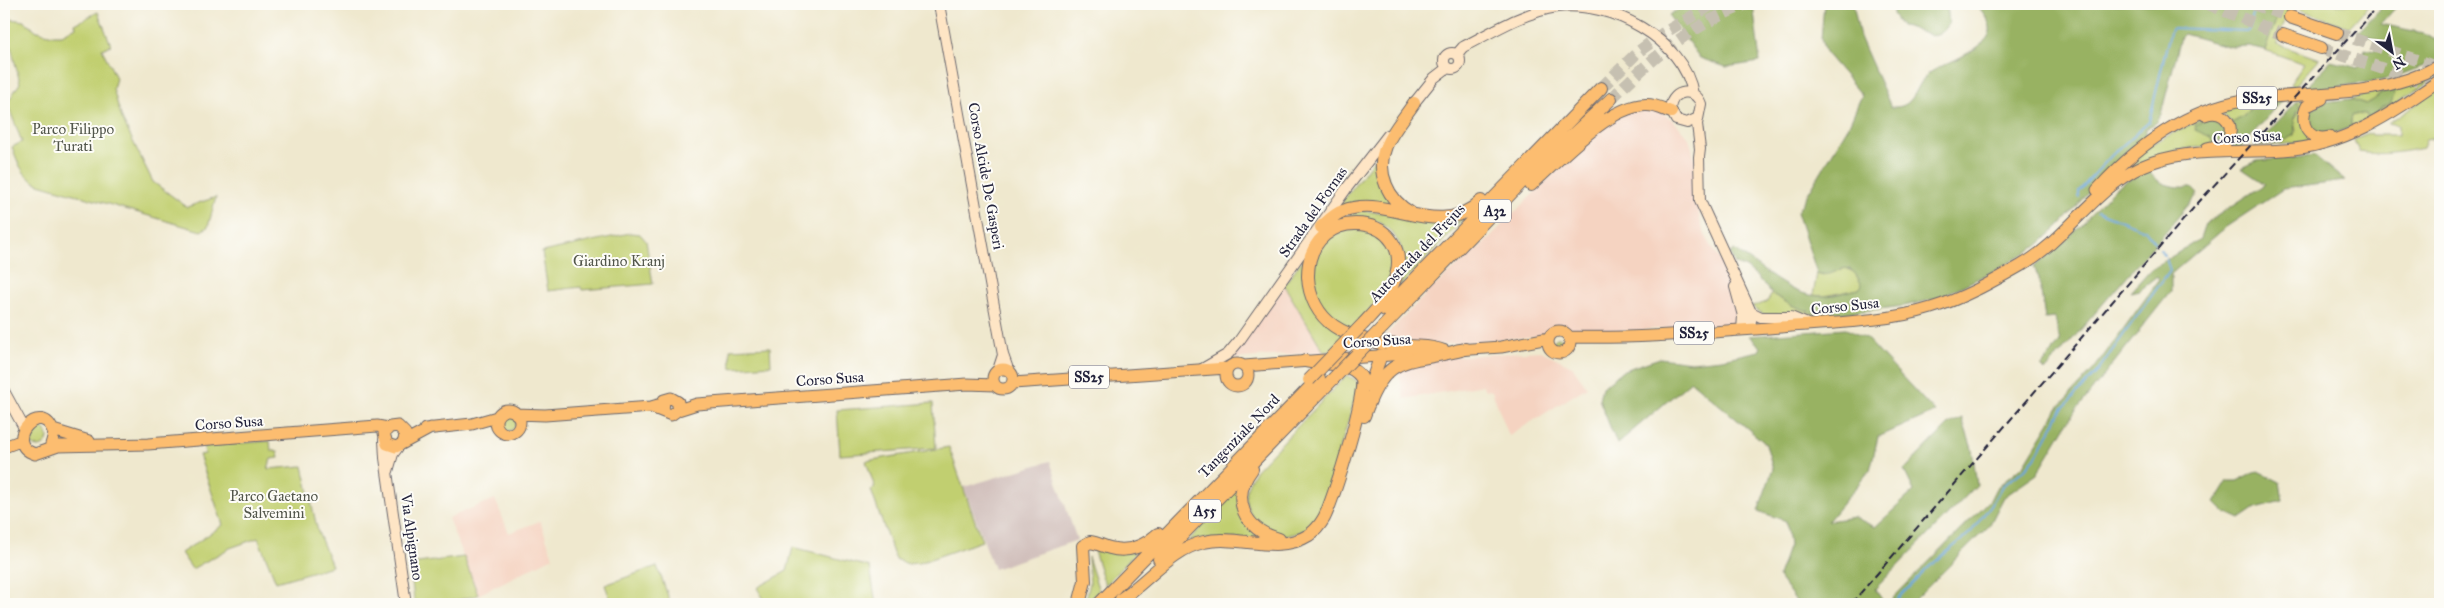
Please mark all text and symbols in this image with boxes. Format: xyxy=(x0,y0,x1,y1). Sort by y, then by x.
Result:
north arrow xyxy=(2366,28,2416,78)
text: N xyxy=(2389,52,2408,73)
road number: SS25 xyxy=(2237,86,2277,110)
street label: Corso Alcide De Gasperi xyxy=(964,101,1008,251)
park label: Parco Filippo Turati xyxy=(32,120,114,155)
street label: Corso Susa xyxy=(2212,126,2282,148)
street label: Strada del Fornas xyxy=(1275,163,1351,261)
street label: Autostrada del Frejus xyxy=(1365,200,1469,307)
road number: A32 xyxy=(1479,200,1511,222)
park label: Giardino Kranj xyxy=(573,252,665,270)
street label: Corso Susa xyxy=(1810,293,1881,319)
road number: SS25 xyxy=(1674,322,1714,344)
street label: Corso Susa xyxy=(1342,330,1412,352)
road number: SS25 xyxy=(1069,366,1109,388)
street label: Corso Susa xyxy=(795,368,865,390)
street label: Tangenziale Nord xyxy=(1195,390,1284,482)
street label: Corso Susa xyxy=(194,412,264,434)
park label: Parco Gaetano Salvemini xyxy=(230,487,319,522)
street label: Via Alpignano xyxy=(397,492,427,582)
road number: A55 xyxy=(1189,500,1221,522)

